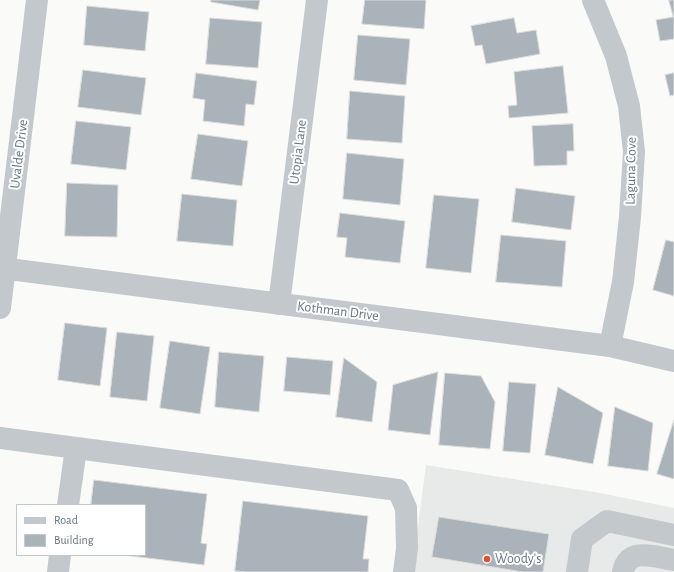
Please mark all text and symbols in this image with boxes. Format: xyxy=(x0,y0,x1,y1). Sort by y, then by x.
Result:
street label: Uvalde Drive xyxy=(6,118,32,190)
street label: Utopia Lane xyxy=(286,119,310,185)
street label: Laguna Cove xyxy=(622,137,640,205)
street label: Kothman Drive xyxy=(296,298,380,324)
legend xyxy=(16,504,146,556)
text: Road xyxy=(54,514,78,526)
text: Building xyxy=(54,534,94,546)
place label: Woody's xyxy=(495,551,541,567)
marker: Woody's xyxy=(482,554,492,564)

